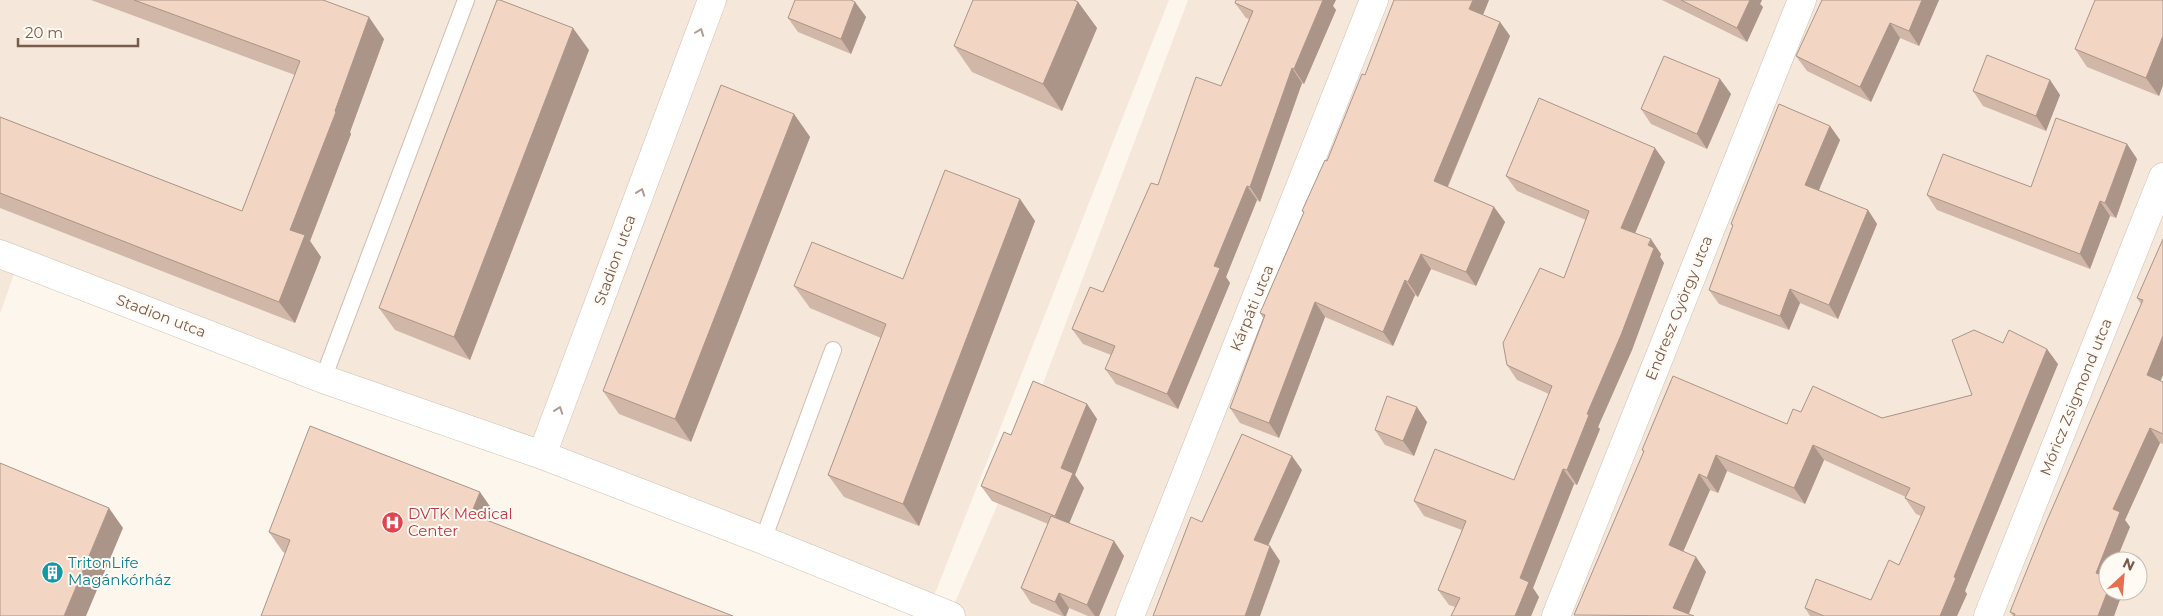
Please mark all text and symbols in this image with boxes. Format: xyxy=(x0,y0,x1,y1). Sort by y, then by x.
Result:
scale bar xyxy=(18,15,138,47)
text: 20 m xyxy=(25,23,63,42)
one-way arrow xyxy=(694,28,704,37)
one-way arrow xyxy=(635,188,645,197)
street label: Stadion utca xyxy=(589,212,640,308)
street label: Endresz György utca xyxy=(1641,233,1716,383)
street label: Kárpáti utca xyxy=(1226,262,1277,354)
street label: Stadion utca xyxy=(114,290,209,341)
street label: Móricz Zsigmond utca xyxy=(2035,315,2116,478)
one-way arrow xyxy=(553,406,563,415)
place label: DVTK Medical Center xyxy=(408,504,513,540)
hospital icon: DVTK Medical Center xyxy=(380,511,404,535)
north arrow xyxy=(2098,551,2148,601)
place label: TritonLife Magánkórház xyxy=(68,553,171,589)
text: N xyxy=(2120,554,2138,575)
building icon: TritonLife Magánkórház xyxy=(40,560,64,584)

